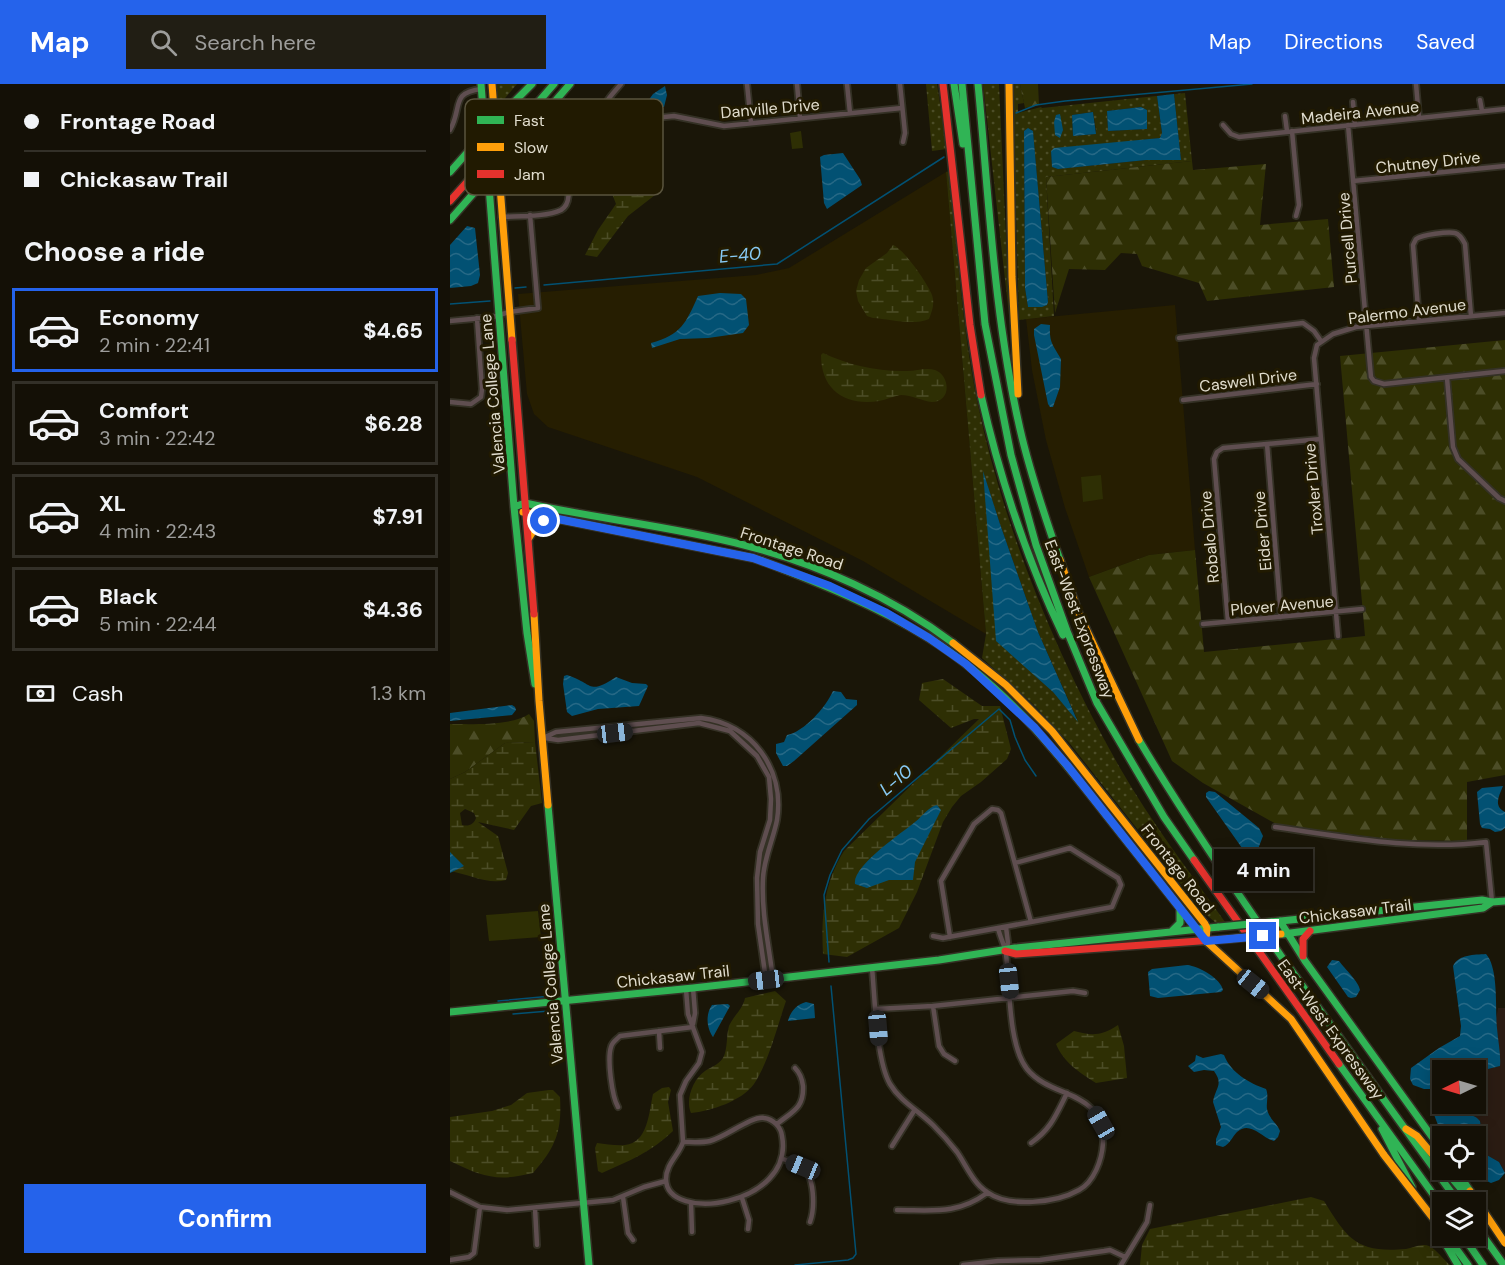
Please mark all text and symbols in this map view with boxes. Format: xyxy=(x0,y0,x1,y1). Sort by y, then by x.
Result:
search box xyxy=(126,15,546,69)
text: Map xyxy=(30,24,90,61)
icon: search xyxy=(147,26,180,59)
text: Search here xyxy=(195,28,316,57)
text: Map xyxy=(1209,28,1251,56)
text: Directions xyxy=(1284,28,1383,56)
text: Saved xyxy=(1416,28,1475,56)
street label: Danville Drive xyxy=(720,94,820,123)
street label: Madeira Avenue xyxy=(1300,96,1420,129)
legend xyxy=(465,99,663,195)
text: Frontage Road xyxy=(60,107,216,136)
text: Fast xyxy=(514,110,545,131)
text: Slow xyxy=(514,137,548,158)
street label: Chutney Drive xyxy=(1375,147,1481,178)
text: Jam xyxy=(514,164,545,185)
text: Chickasaw Trail xyxy=(60,165,228,194)
street label: Purcell Drive xyxy=(1333,191,1362,284)
text: Choose a ride xyxy=(24,234,205,269)
water label: E-40 xyxy=(718,241,762,269)
street label: Palermo Avenue xyxy=(1347,294,1467,329)
icon: car xyxy=(27,303,81,357)
text: Economy xyxy=(99,303,199,332)
street label: Valencia College Lane xyxy=(475,313,510,475)
text: $4.65 xyxy=(363,316,423,345)
text: 2 min · 22:41 xyxy=(99,332,210,358)
street label: Caswell Drive xyxy=(1198,364,1298,397)
icon: car xyxy=(27,396,81,450)
text: Comfort xyxy=(99,396,189,425)
text: $6.28 xyxy=(364,409,423,438)
text: 3 min · 22:42 xyxy=(99,425,216,451)
street label: Troxler Drive xyxy=(1299,442,1328,535)
icon: car xyxy=(27,489,81,543)
text: XL xyxy=(99,489,126,518)
street label: Robalo Drive xyxy=(1195,490,1224,584)
street label: Eider Drive xyxy=(1249,490,1276,572)
text: $7.91 xyxy=(373,502,423,531)
route start xyxy=(530,507,557,534)
text: 4 min · 22:43 xyxy=(99,518,216,544)
street label: Frontage Road xyxy=(738,522,846,575)
street label: East-West Expressway xyxy=(1040,537,1120,702)
icon: car xyxy=(27,582,81,636)
text: Black xyxy=(99,582,158,611)
street label: Plover Avenue xyxy=(1230,591,1335,620)
text: $4.36 xyxy=(363,595,423,624)
text: 5 min · 22:44 xyxy=(99,611,217,637)
icon: cash xyxy=(24,677,57,710)
text: Cash xyxy=(72,679,123,708)
text: 1.3 km xyxy=(371,680,426,706)
car xyxy=(596,722,634,744)
water label: L-10 xyxy=(875,759,917,801)
street label: Frontage Road xyxy=(1136,820,1219,917)
callout: 4 min xyxy=(1214,849,1312,891)
text: 4 min xyxy=(1236,857,1291,883)
street label: Chickasaw Trail xyxy=(1297,894,1413,929)
street label: Valencia College Lane xyxy=(533,903,568,1065)
route end xyxy=(1249,922,1276,949)
street label: East-West Expressway xyxy=(1273,955,1389,1104)
street label: Chickasaw Trail xyxy=(616,960,731,993)
car xyxy=(998,962,1020,1000)
car xyxy=(1233,966,1273,1002)
car xyxy=(747,969,785,991)
car xyxy=(867,1009,889,1047)
north arrow xyxy=(1432,1060,1486,1114)
map controls xyxy=(1432,1060,1486,1246)
car xyxy=(1084,1103,1118,1143)
button: locate xyxy=(1432,1126,1486,1180)
car xyxy=(783,1152,823,1182)
button: Confirm xyxy=(24,1184,426,1253)
button: layers xyxy=(1432,1192,1486,1246)

